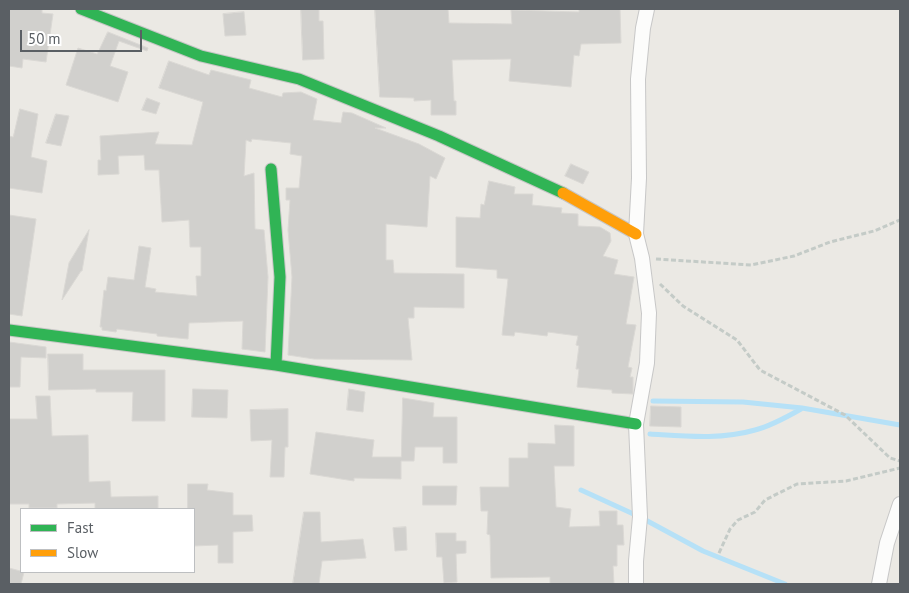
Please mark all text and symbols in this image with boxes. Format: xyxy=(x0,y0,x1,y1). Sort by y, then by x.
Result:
scale bar xyxy=(22,20,145,52)
text: 50 m xyxy=(28,29,61,48)
legend xyxy=(20,508,195,573)
text: Fast xyxy=(67,518,94,537)
text: Slow xyxy=(67,543,98,562)

